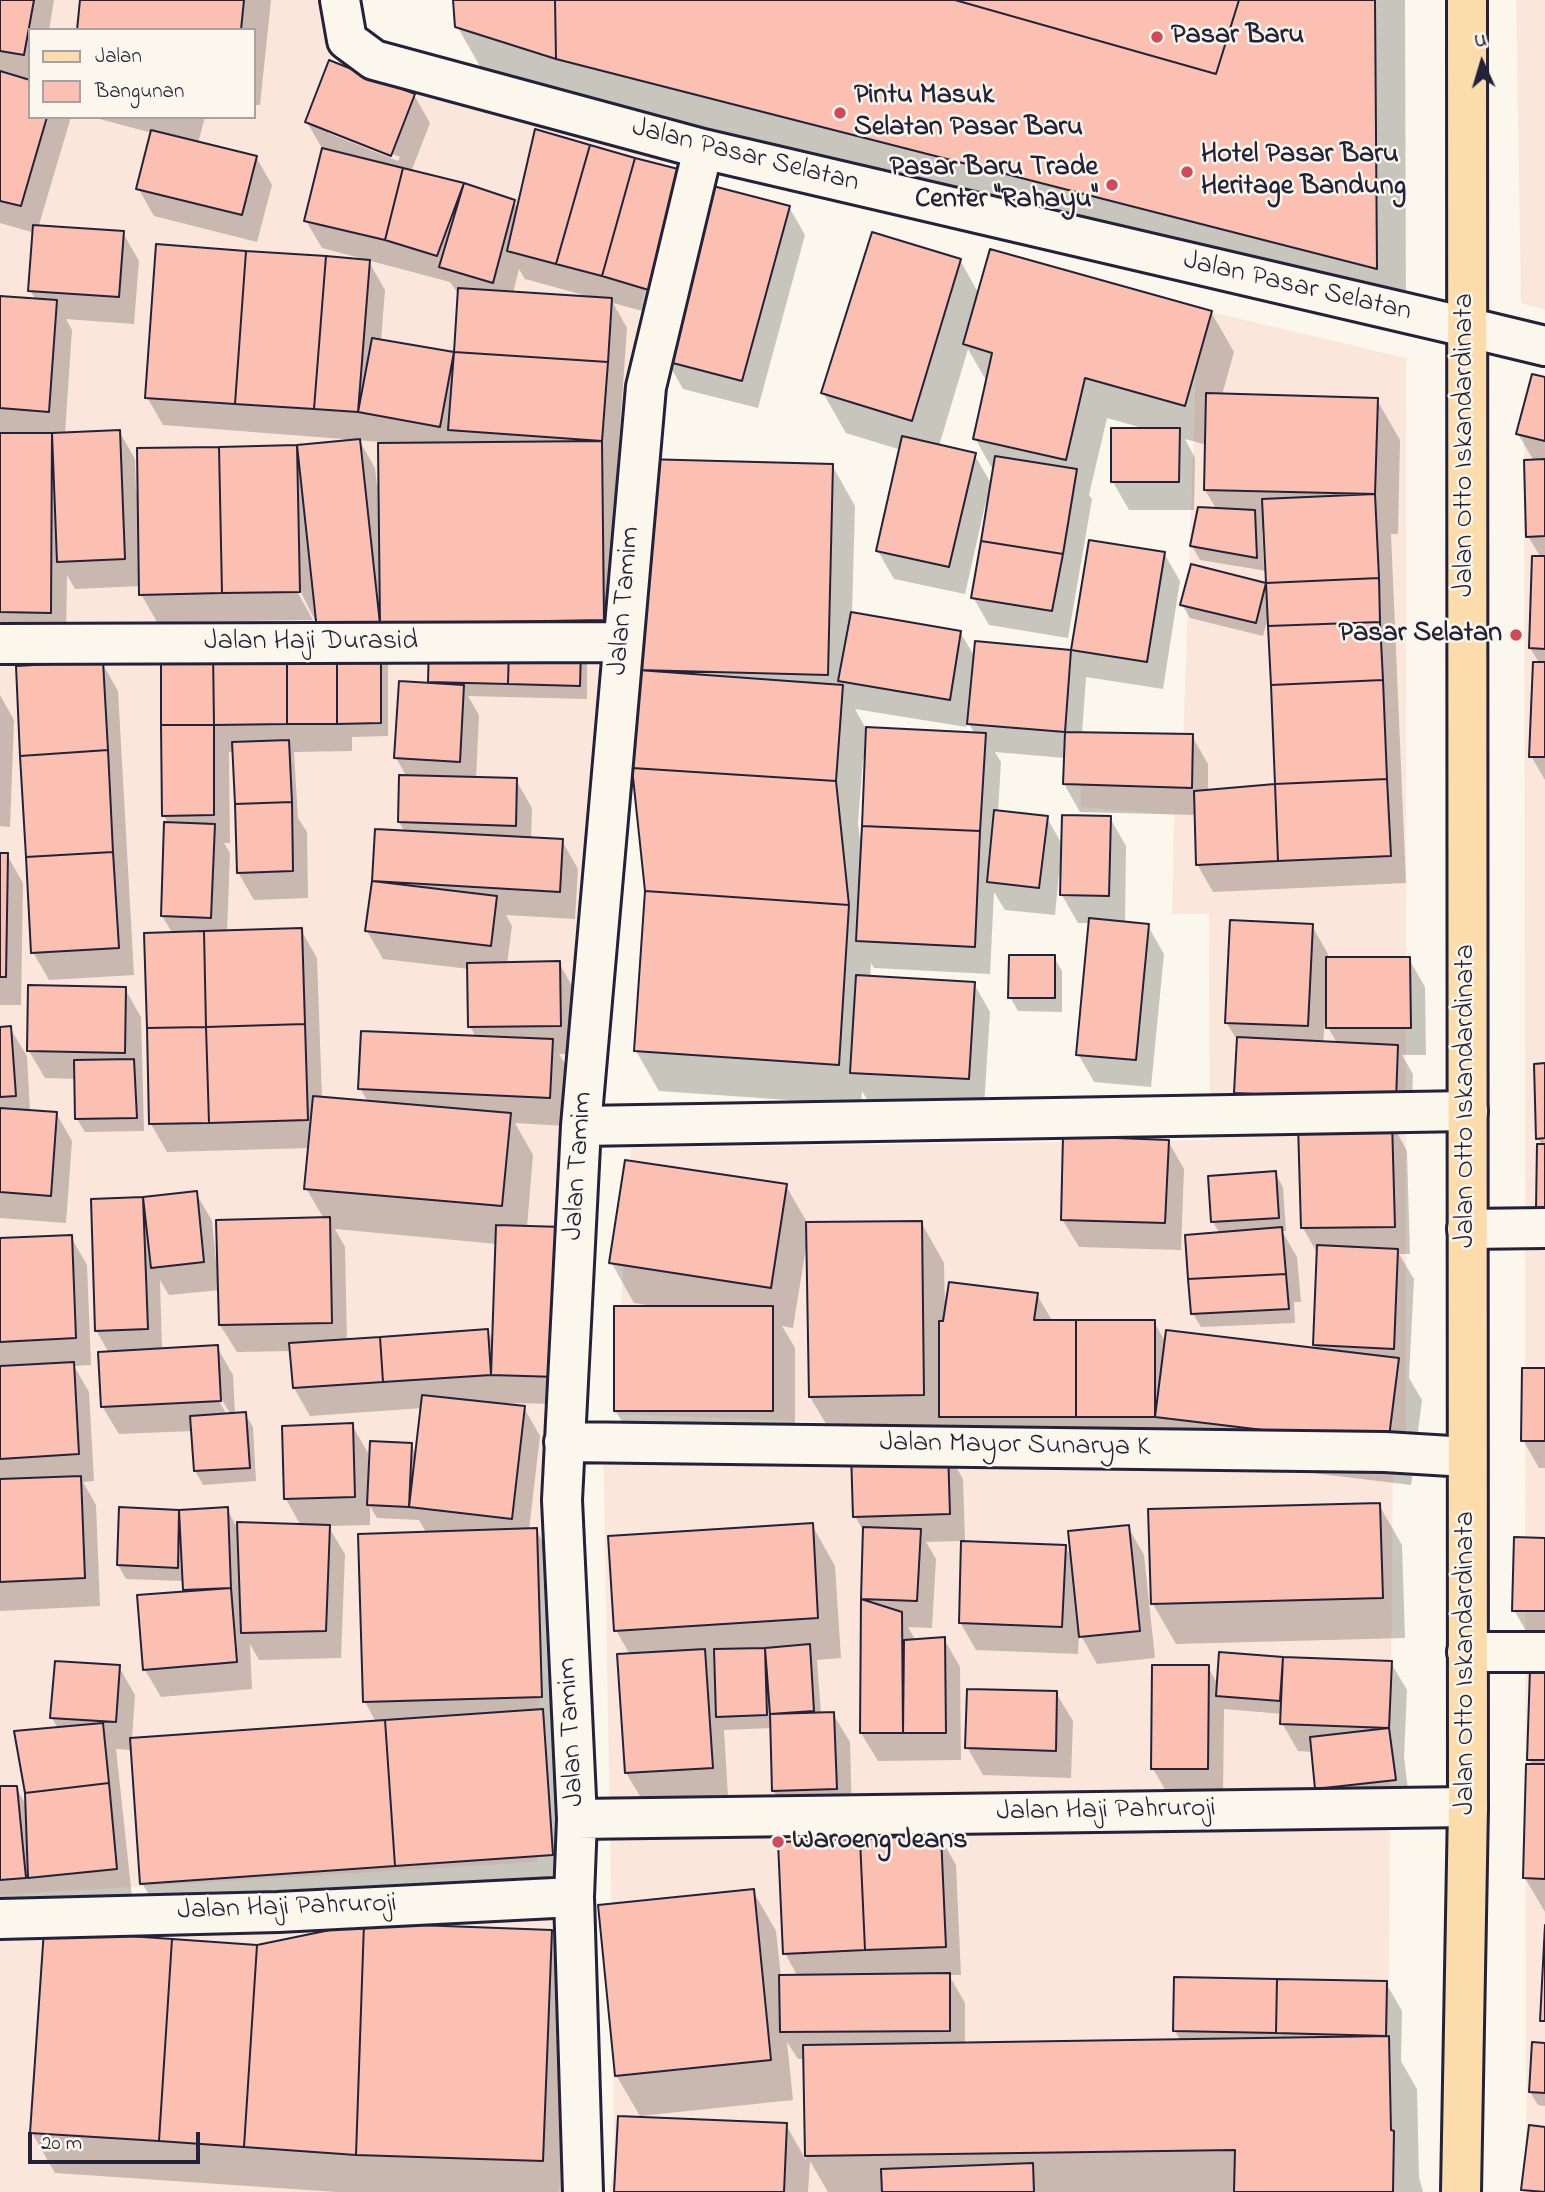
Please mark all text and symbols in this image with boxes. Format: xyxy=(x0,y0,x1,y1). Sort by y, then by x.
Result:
place label: Pasar Baru xyxy=(1171,20,1304,54)
legend xyxy=(28,28,256,119)
north arrow xyxy=(1447,28,1517,98)
text: U xyxy=(1474,28,1487,55)
marker: Pasar Baru xyxy=(1149,29,1165,45)
text: Jalan xyxy=(95,42,142,72)
text: Bangunan xyxy=(95,77,184,107)
place label: Pintu Masuk Selatan Pasar Baru xyxy=(854,80,1083,146)
marker: Pintu Masuk Selatan Pasar Baru xyxy=(832,105,848,121)
street label: Jalan Pasar Selatan xyxy=(628,113,862,201)
place label: Hotel Pasar Baru Heritage Bandung xyxy=(1201,139,1406,205)
place label: Pasar Baru Trade Center "Rahayu" xyxy=(890,152,1098,218)
marker: Hotel Pasar Baru Heritage Bandung xyxy=(1179,164,1195,180)
marker: Pasar Baru Trade Center "Rahayu" xyxy=(1104,177,1120,193)
street label: Jalan Pasar Selatan xyxy=(1180,245,1414,331)
street label: Jalan Otto Iskandardinata xyxy=(1449,293,1483,597)
street label: Jalan Tamim xyxy=(603,525,649,677)
place label: Pasar Selatan xyxy=(1339,618,1502,652)
street label: Jalan Haji Durasid xyxy=(204,626,418,660)
marker: Pasar Selatan xyxy=(1508,627,1524,643)
street label: Jalan Otto Iskandardinata xyxy=(1450,944,1484,1248)
street label: Jalan Tamim xyxy=(558,1090,602,1242)
street label: Jalan Mayor Sunarya K xyxy=(879,1428,1151,1466)
street label: Jalan Otto Iskandardinata xyxy=(1450,1511,1484,1815)
street label: Jalan Tamim xyxy=(552,1657,594,1807)
street label: Jalan Haji Pahruroji xyxy=(996,1793,1216,1831)
place label: Waroeng Jeans xyxy=(792,1825,967,1859)
marker: Waroeng Jeans xyxy=(770,1834,786,1850)
street label: Jalan Haji Pahruroji xyxy=(177,1888,397,1930)
scale bar xyxy=(32,2118,203,2162)
text: 20 m xyxy=(41,2129,82,2159)

